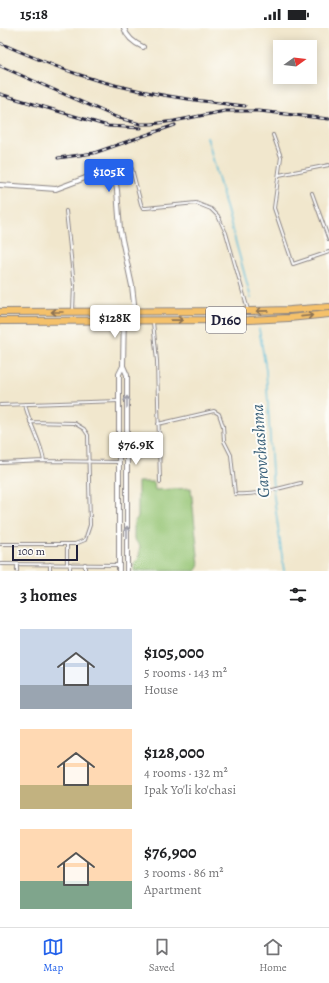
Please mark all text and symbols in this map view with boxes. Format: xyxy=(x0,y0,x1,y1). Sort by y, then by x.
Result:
text: 15:18 xyxy=(20,4,48,24)
north arrow xyxy=(273,40,317,84)
map controls xyxy=(273,40,317,84)
pin: $105K xyxy=(81,159,137,193)
text: $105K xyxy=(93,163,125,180)
pin: $128K xyxy=(87,305,143,339)
road number: D160 xyxy=(206,307,246,333)
one-way arrow xyxy=(256,307,269,315)
one-way arrow xyxy=(51,308,64,316)
text: $128K xyxy=(99,309,131,326)
one-way arrow xyxy=(300,313,313,320)
one-way arrow xyxy=(170,316,183,324)
one-way arrow xyxy=(123,396,131,409)
water label: Garovchashma xyxy=(246,403,275,499)
pin: $76.9K xyxy=(103,432,169,466)
text: $76.9K xyxy=(118,436,154,453)
one-way arrow xyxy=(123,526,131,539)
scale bar xyxy=(12,543,78,562)
text: 100 m xyxy=(18,544,45,559)
text: 3 homes xyxy=(20,584,77,607)
icon: filters xyxy=(287,584,309,606)
text: $105,000 xyxy=(144,641,204,664)
icon: home xyxy=(52,645,100,693)
text: 5 rooms · 143 m² xyxy=(144,664,227,681)
text: House xyxy=(144,681,178,698)
text: $128,000 xyxy=(144,741,205,764)
icon: home xyxy=(52,745,100,793)
text: 4 rooms · 132 m² xyxy=(144,764,228,781)
text: Ipak Yo'li ko'chasi xyxy=(144,781,236,798)
text: $76,900 xyxy=(144,841,197,864)
icon: home xyxy=(52,845,100,893)
text: 3 rooms · 86 m² xyxy=(144,864,224,881)
text: Apartment xyxy=(144,881,202,898)
tab: Map xyxy=(42,936,64,975)
tab: Saved xyxy=(149,936,175,975)
tab: Home xyxy=(259,936,287,975)

